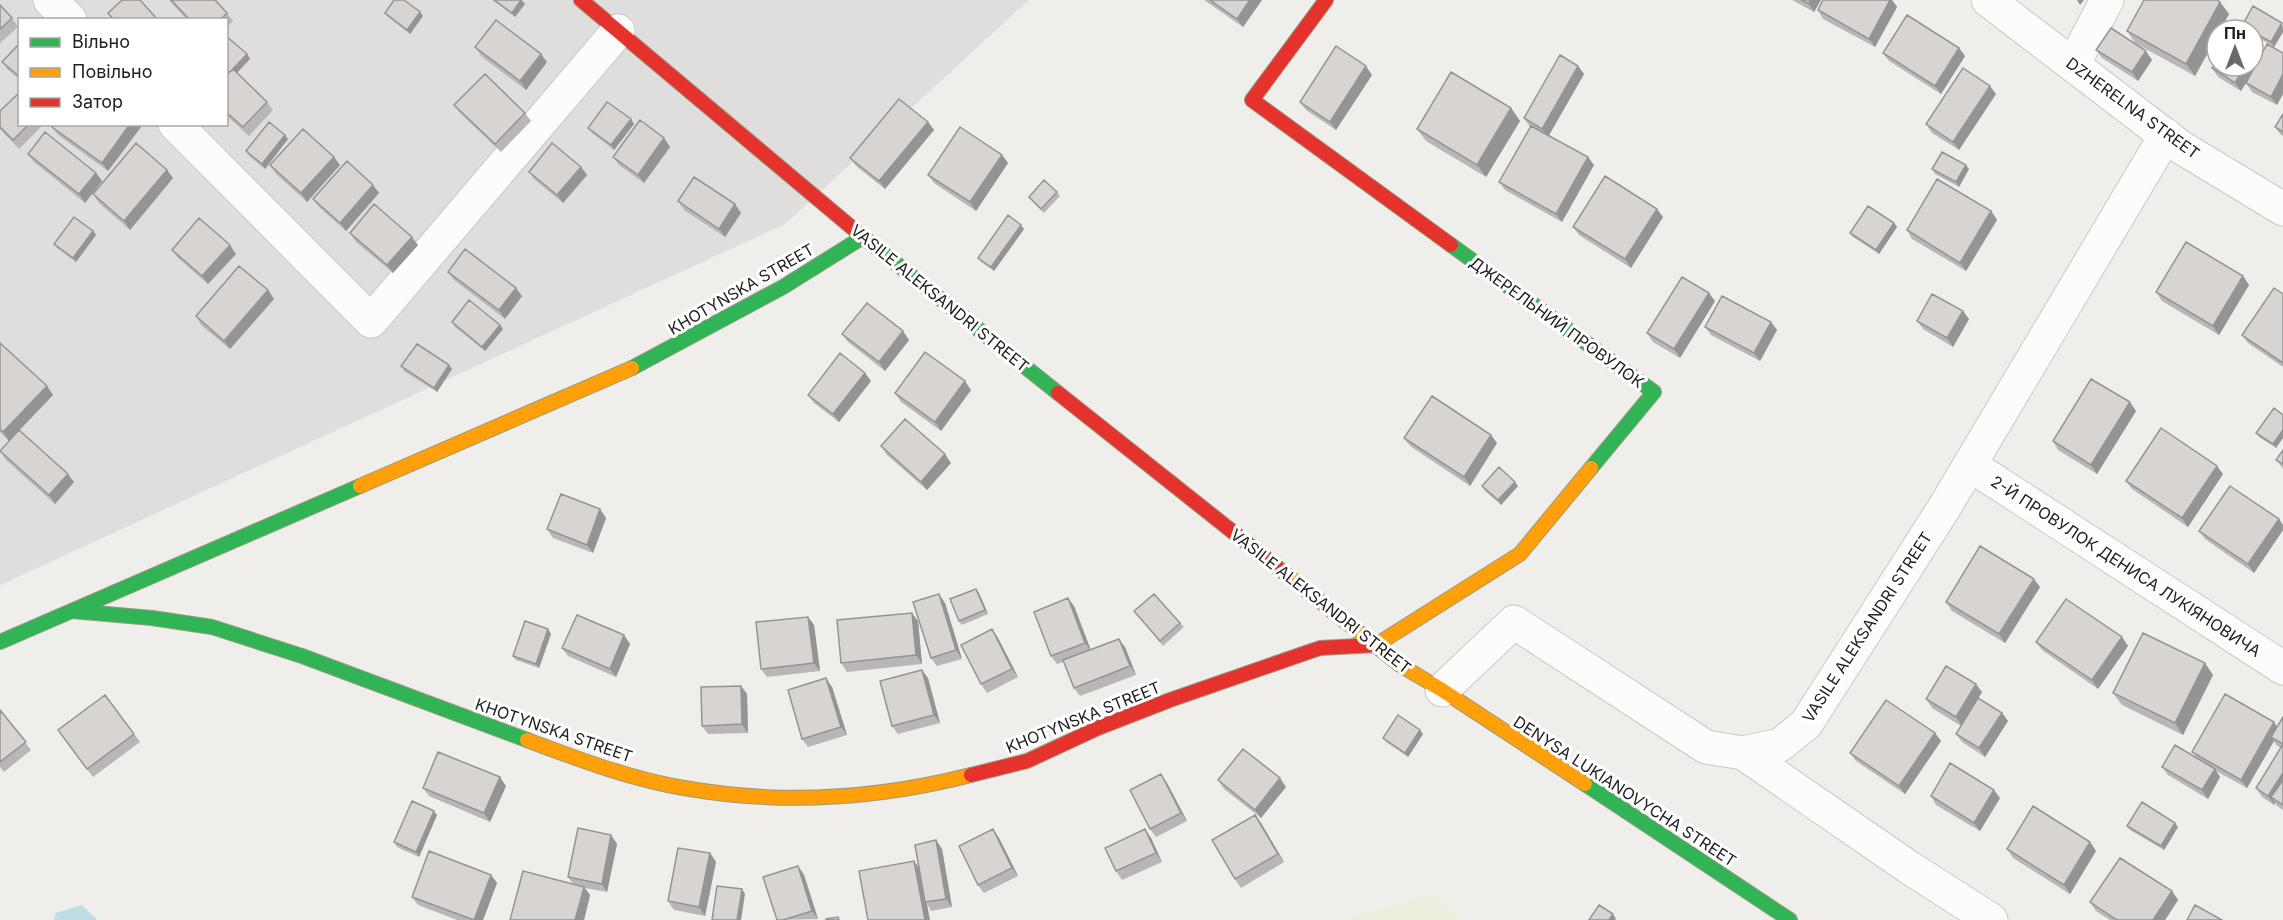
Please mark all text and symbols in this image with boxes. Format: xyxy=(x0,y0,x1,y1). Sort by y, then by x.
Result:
legend xyxy=(18,18,228,126)
north arrow xyxy=(2205,18,2265,78)
text: Пн xyxy=(2224,23,2246,43)
text: Вільно xyxy=(72,31,130,52)
street label: DZHERELNA STREET xyxy=(2062,53,2204,163)
text: Повільно xyxy=(72,61,153,82)
text: Затор xyxy=(72,91,123,112)
street label: VASILE ALEKSANDRI STREET xyxy=(847,220,1033,376)
street label: KHOTYNSKA STREET xyxy=(665,239,817,339)
street label: ДЖЕРЕЛЬНИЙ ПРОВУЛОК xyxy=(1466,252,1648,392)
street label: 2-Й ПРОВУЛОК ДЕНИСА ЛУКІЯНОВИЧА xyxy=(1987,471,2265,661)
street label: VASILE ALEKSANDRI STREET xyxy=(1227,524,1415,678)
street label: VASILE ALEKSANDRI STREET xyxy=(1798,528,1936,726)
street label: KHOTYNSKA STREET xyxy=(1003,677,1163,757)
street label: KHOTYNSKA STREET xyxy=(473,694,635,766)
street label: DENYSA LUKIANOVYCHA STREET xyxy=(1510,711,1740,871)

